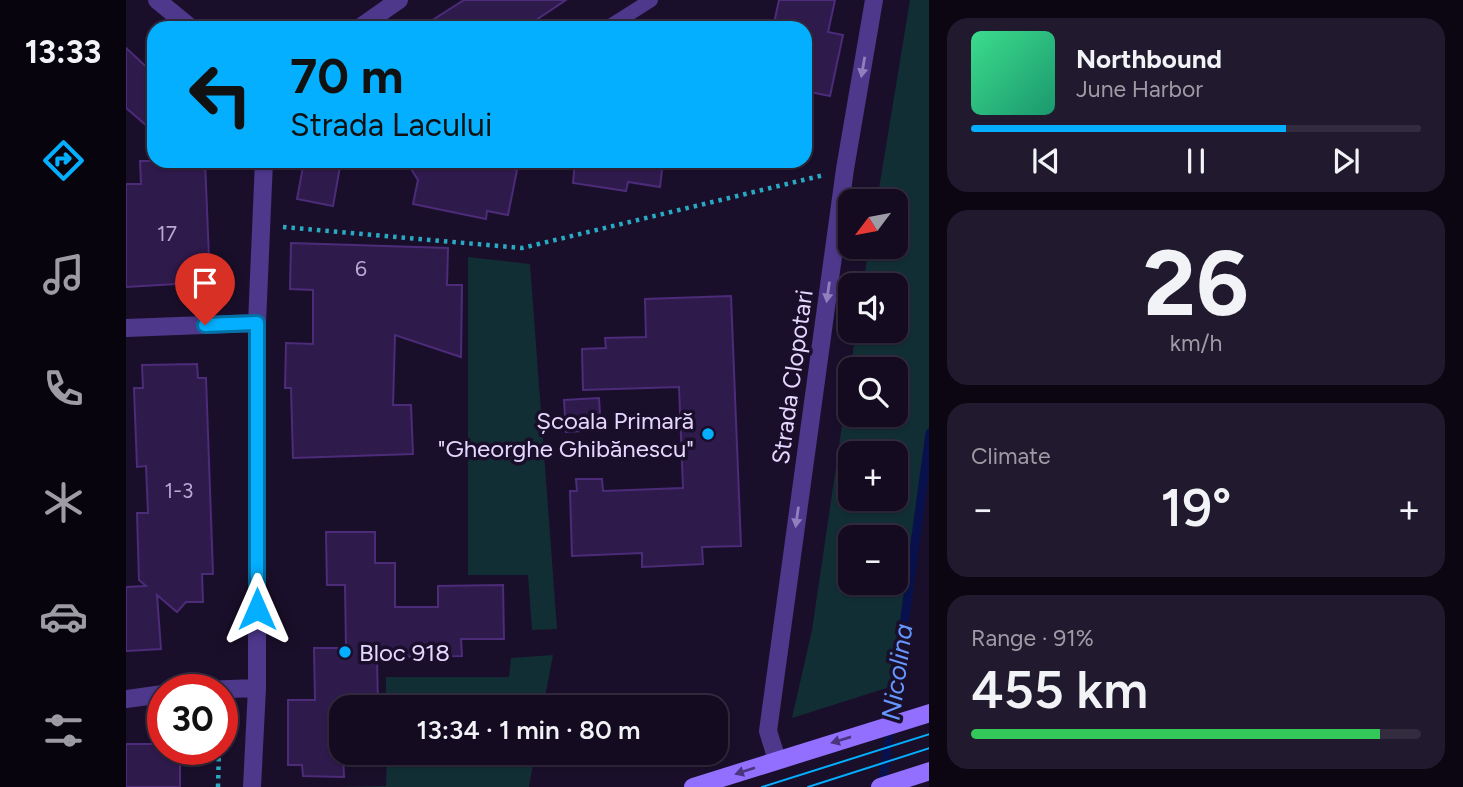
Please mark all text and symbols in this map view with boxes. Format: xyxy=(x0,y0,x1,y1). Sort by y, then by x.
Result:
text: 13:33 xyxy=(25,33,101,71)
text: Northbound xyxy=(1076,43,1222,75)
text: 70 m xyxy=(290,46,403,105)
icon: left xyxy=(175,49,266,140)
one-way arrow xyxy=(857,56,868,78)
text: June Harbor xyxy=(1076,75,1203,103)
text: Strada Lacului xyxy=(290,106,492,144)
icon: directions xyxy=(39,136,88,185)
icon: previous xyxy=(1027,142,1065,180)
icon: pause xyxy=(1177,142,1215,180)
icon: next xyxy=(1327,142,1365,180)
north arrow xyxy=(838,189,908,259)
map controls xyxy=(838,189,908,595)
house number: 17 xyxy=(157,221,177,246)
text: 26 xyxy=(1143,229,1249,338)
icon: music xyxy=(39,250,88,299)
pin xyxy=(175,253,235,325)
house number: 6 xyxy=(355,256,367,281)
icon: arrive xyxy=(186,264,224,302)
button: sound xyxy=(838,273,908,343)
one-way arrow xyxy=(823,281,834,303)
street label: Strada Clopotari xyxy=(765,288,819,466)
text: km/h xyxy=(1170,329,1222,357)
button: search xyxy=(838,357,908,427)
icon: phone xyxy=(39,364,88,413)
place label: Școala Primară "Gheorghe Ghibănescu" xyxy=(438,406,694,463)
marker: Școala Primară "Gheorghe Ghibănescu" xyxy=(700,426,716,442)
button: + xyxy=(838,441,908,511)
text: Climate xyxy=(971,442,1050,470)
text: 19° xyxy=(1160,477,1232,539)
icon: climate xyxy=(39,478,88,527)
house number: 1-3 xyxy=(165,478,193,503)
text: − xyxy=(971,486,995,532)
text: + xyxy=(1397,486,1421,532)
one-way arrow xyxy=(792,507,803,529)
button: − xyxy=(838,525,908,595)
position arrow xyxy=(220,572,294,646)
icon: car xyxy=(39,592,88,641)
water label: Nicolina xyxy=(874,622,920,722)
text: Range · 91% xyxy=(971,624,1094,652)
place label: Bloc 918 xyxy=(359,638,450,667)
marker: Bloc 918 xyxy=(337,644,353,660)
text: 455 km xyxy=(971,659,1148,721)
speed limit sign: 30 xyxy=(147,674,238,765)
icon: filters xyxy=(39,706,88,755)
text: 13:34 · 1 min · 80 m xyxy=(417,714,640,746)
one-way arrow xyxy=(830,736,851,746)
one-way arrow xyxy=(734,766,755,776)

